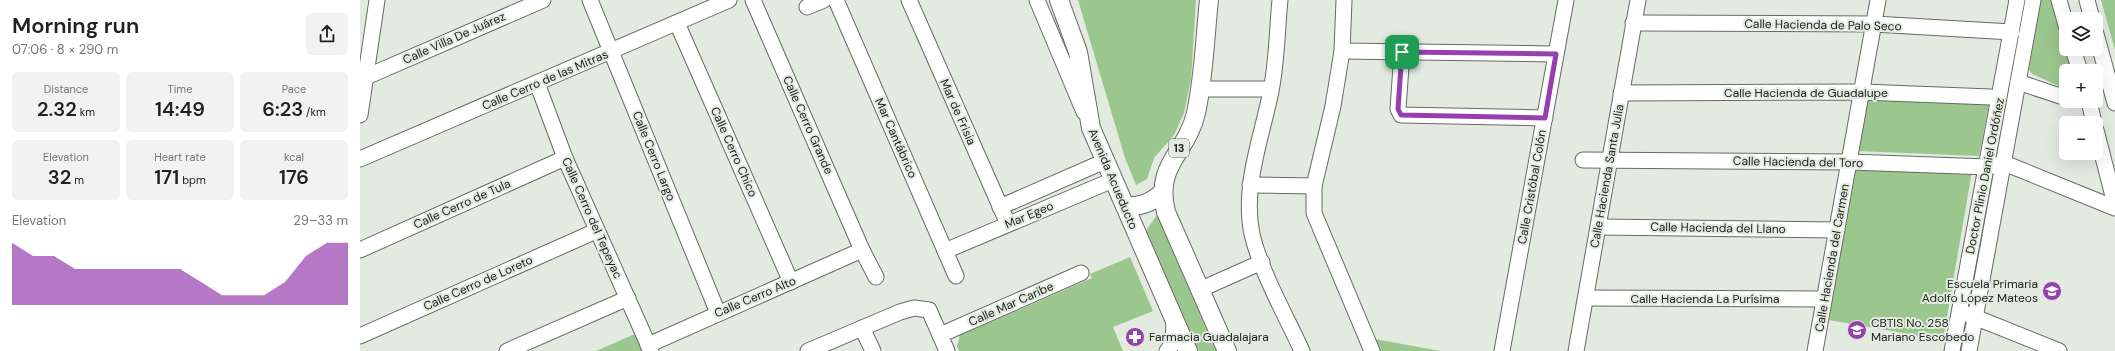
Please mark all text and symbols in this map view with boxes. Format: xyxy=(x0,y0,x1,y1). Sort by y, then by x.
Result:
street label: Calle Villa De Juárez xyxy=(400,8,508,68)
text: Morning run xyxy=(12,11,139,40)
map controls xyxy=(2059,12,2103,160)
button: layers xyxy=(2059,12,2103,56)
button: share xyxy=(306,13,348,55)
street label: Calle Hacienda de Palo Seco xyxy=(1744,16,1902,34)
pin xyxy=(1385,35,1419,69)
text: 07:06 · 8 × 290 m xyxy=(12,41,118,58)
icon: arrive xyxy=(1391,41,1413,63)
street label: Calle Cerro de las Mitras xyxy=(480,46,610,114)
button: + xyxy=(2059,64,2103,108)
street label: Calle Cerro Grande xyxy=(779,73,837,177)
street label: Mar de Frisia xyxy=(936,76,980,148)
text: Distance xyxy=(44,82,88,96)
text: Time xyxy=(168,82,192,96)
text: Pace xyxy=(282,82,306,96)
street label: Calle Hacienda de Guadalupe xyxy=(1724,85,1888,101)
street label: Mar Cantábrico xyxy=(871,95,921,181)
text: 2.32 xyxy=(37,96,77,122)
text: 14:49 xyxy=(155,96,205,122)
text: 6:23 xyxy=(262,96,303,122)
street label: Doctor Plinio Daniel Ordóñez xyxy=(1962,97,2008,255)
street label: Calle Hacienda Santa Julia xyxy=(1586,103,1628,249)
street label: Calle Cerro Chico xyxy=(707,104,761,200)
text: km xyxy=(77,105,95,119)
text: /km xyxy=(303,105,326,119)
street label: Calle Cerro Largo xyxy=(629,109,679,203)
button: − xyxy=(2059,116,2103,160)
street label: Avenida Acueducto xyxy=(1085,126,1141,232)
street label: Calle Cristóbal Colón xyxy=(1514,128,1550,246)
road number: 13 xyxy=(1169,139,1189,157)
text: Elevation xyxy=(43,150,89,164)
text: Heart rate xyxy=(154,150,206,164)
text: kcal xyxy=(284,150,304,164)
street label: Calle Hacienda del Toro xyxy=(1733,153,1863,171)
street label: Calle Cerro del Tepeyac xyxy=(558,155,626,281)
text: 32 xyxy=(48,164,71,190)
text: 171 xyxy=(154,164,179,190)
text: 176 xyxy=(279,164,309,190)
text: m xyxy=(71,173,84,187)
text: bpm xyxy=(179,173,206,187)
street label: Calle Cerro de Tula xyxy=(411,175,513,233)
street label: Calle Hacienda del Carmen xyxy=(1811,183,1853,333)
street label: Mar Egeo xyxy=(1002,198,1056,232)
text: Elevation xyxy=(12,212,66,229)
text: 29–33 m xyxy=(293,212,348,229)
street label: Calle Hacienda del Llano xyxy=(1650,219,1786,237)
street label: Calle Cerro de Loreto xyxy=(421,252,535,314)
street label: Calle Cerro Alto xyxy=(712,273,798,321)
place label: Escuela Primaria Adolfo Lopez Mateos xyxy=(1922,276,2038,306)
street label: Calle Mar Caribe xyxy=(966,278,1056,330)
school or university icon: Escuela Primaria Adolfo Lopez Mateos xyxy=(2041,280,2063,302)
street label: Calle Hacienda La Purísima xyxy=(1630,291,1780,307)
place label: CBTIS No. 258 Mariano Escobedo xyxy=(1871,315,1974,345)
school or university icon: CBTIS No. 258 Mariano Escobedo xyxy=(1846,319,1868,341)
pharmacy icon: Farmacia Guadalajara xyxy=(1124,326,1146,348)
place label: Farmacia Guadalajara xyxy=(1149,329,1269,345)

